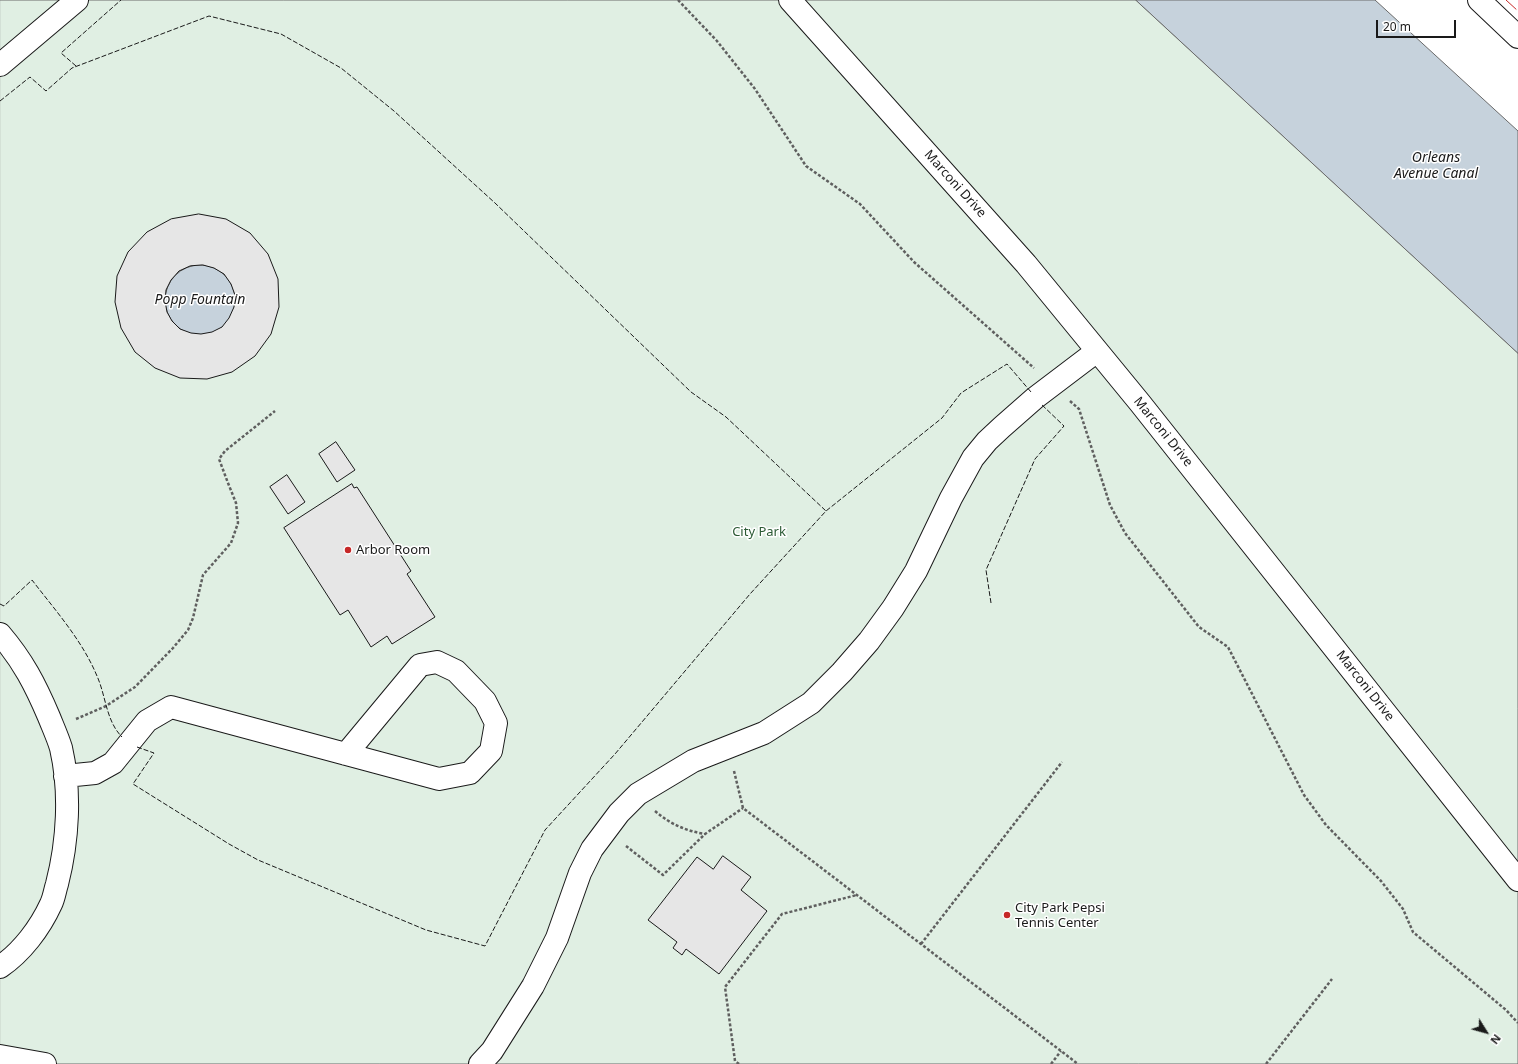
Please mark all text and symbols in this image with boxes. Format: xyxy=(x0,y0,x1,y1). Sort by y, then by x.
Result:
scale bar xyxy=(1378,12,1458,38)
text: 20 m xyxy=(1383,18,1411,35)
street label: Marconi Drive xyxy=(921,147,989,221)
water label: Orleans Avenue Canal xyxy=(1394,150,1478,182)
water label: Popp Fountain xyxy=(155,292,245,308)
street label: Marconi Drive xyxy=(1130,394,1196,470)
park label: City Park xyxy=(732,524,786,540)
place label: Arbor Room xyxy=(356,542,430,558)
marker: Arbor Room xyxy=(343,545,353,555)
street label: Marconi Drive xyxy=(1333,648,1397,724)
place label: City Park Pepsi Tennis Center xyxy=(1015,900,1105,931)
marker: City Park Pepsi Tennis Center xyxy=(1002,910,1012,920)
north arrow xyxy=(1466,1012,1506,1052)
text: N xyxy=(1487,1031,1505,1048)

